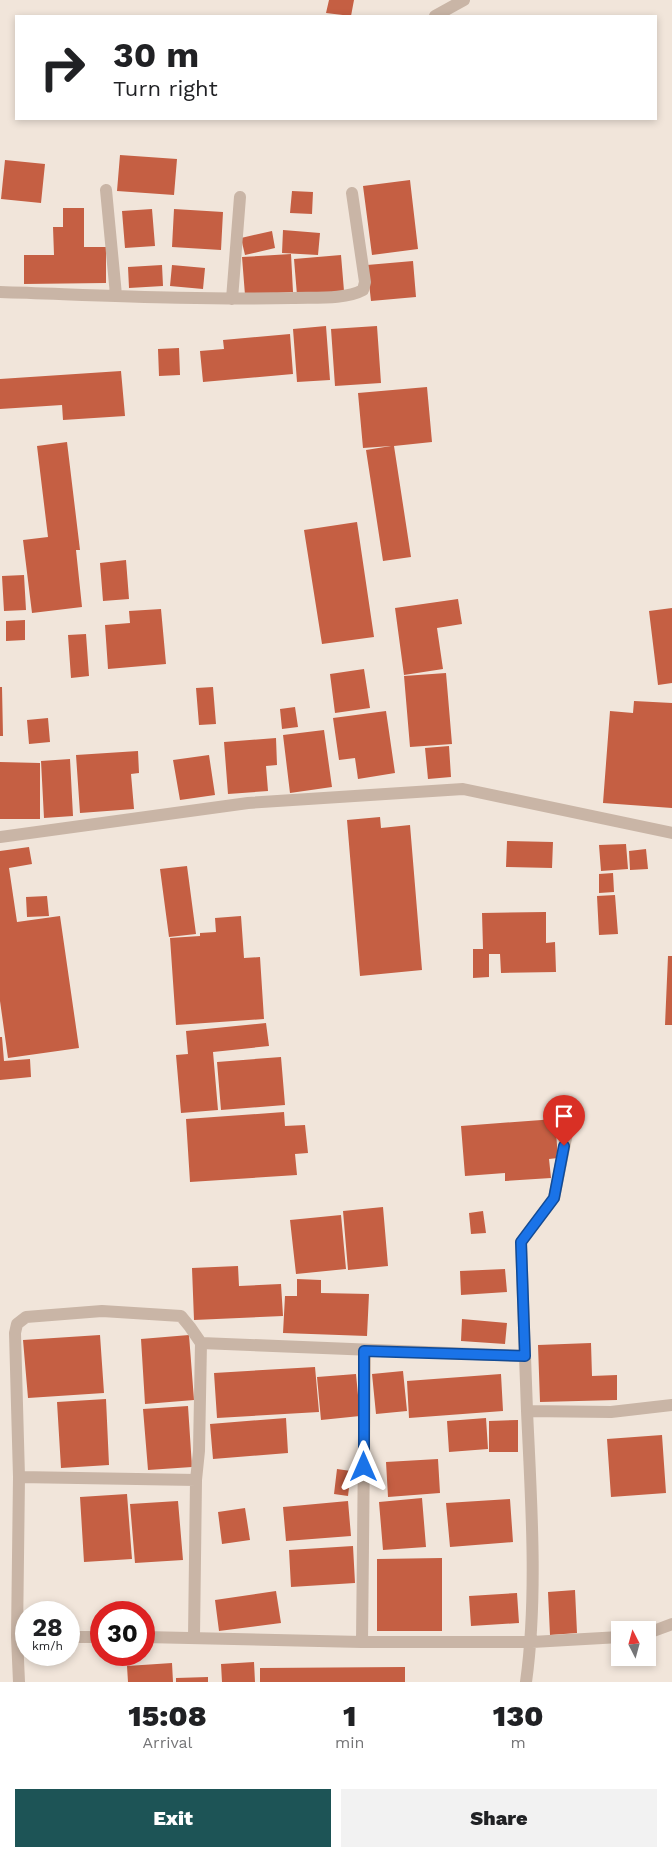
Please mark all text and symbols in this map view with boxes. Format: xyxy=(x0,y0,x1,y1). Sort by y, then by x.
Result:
text: 30 m xyxy=(113,34,199,76)
icon: right xyxy=(30,35,95,100)
text: Turn right xyxy=(113,76,218,101)
pin xyxy=(543,1095,585,1146)
icon: arrive xyxy=(550,1102,578,1130)
position arrow xyxy=(337,1440,389,1492)
speed limit sign: 30 xyxy=(90,1601,155,1666)
text: 28 xyxy=(32,1613,63,1642)
north arrow xyxy=(611,1621,656,1666)
map controls xyxy=(611,1621,656,1666)
text: km/h xyxy=(32,1639,63,1653)
text: 15:08 xyxy=(128,1698,207,1733)
text: 1 xyxy=(343,1698,356,1733)
text: 130 xyxy=(493,1698,544,1733)
text: Arrival xyxy=(143,1733,193,1752)
text: min xyxy=(335,1733,365,1752)
text: m xyxy=(511,1733,526,1752)
button: Exit xyxy=(15,1789,331,1847)
button: Share xyxy=(341,1789,657,1847)

